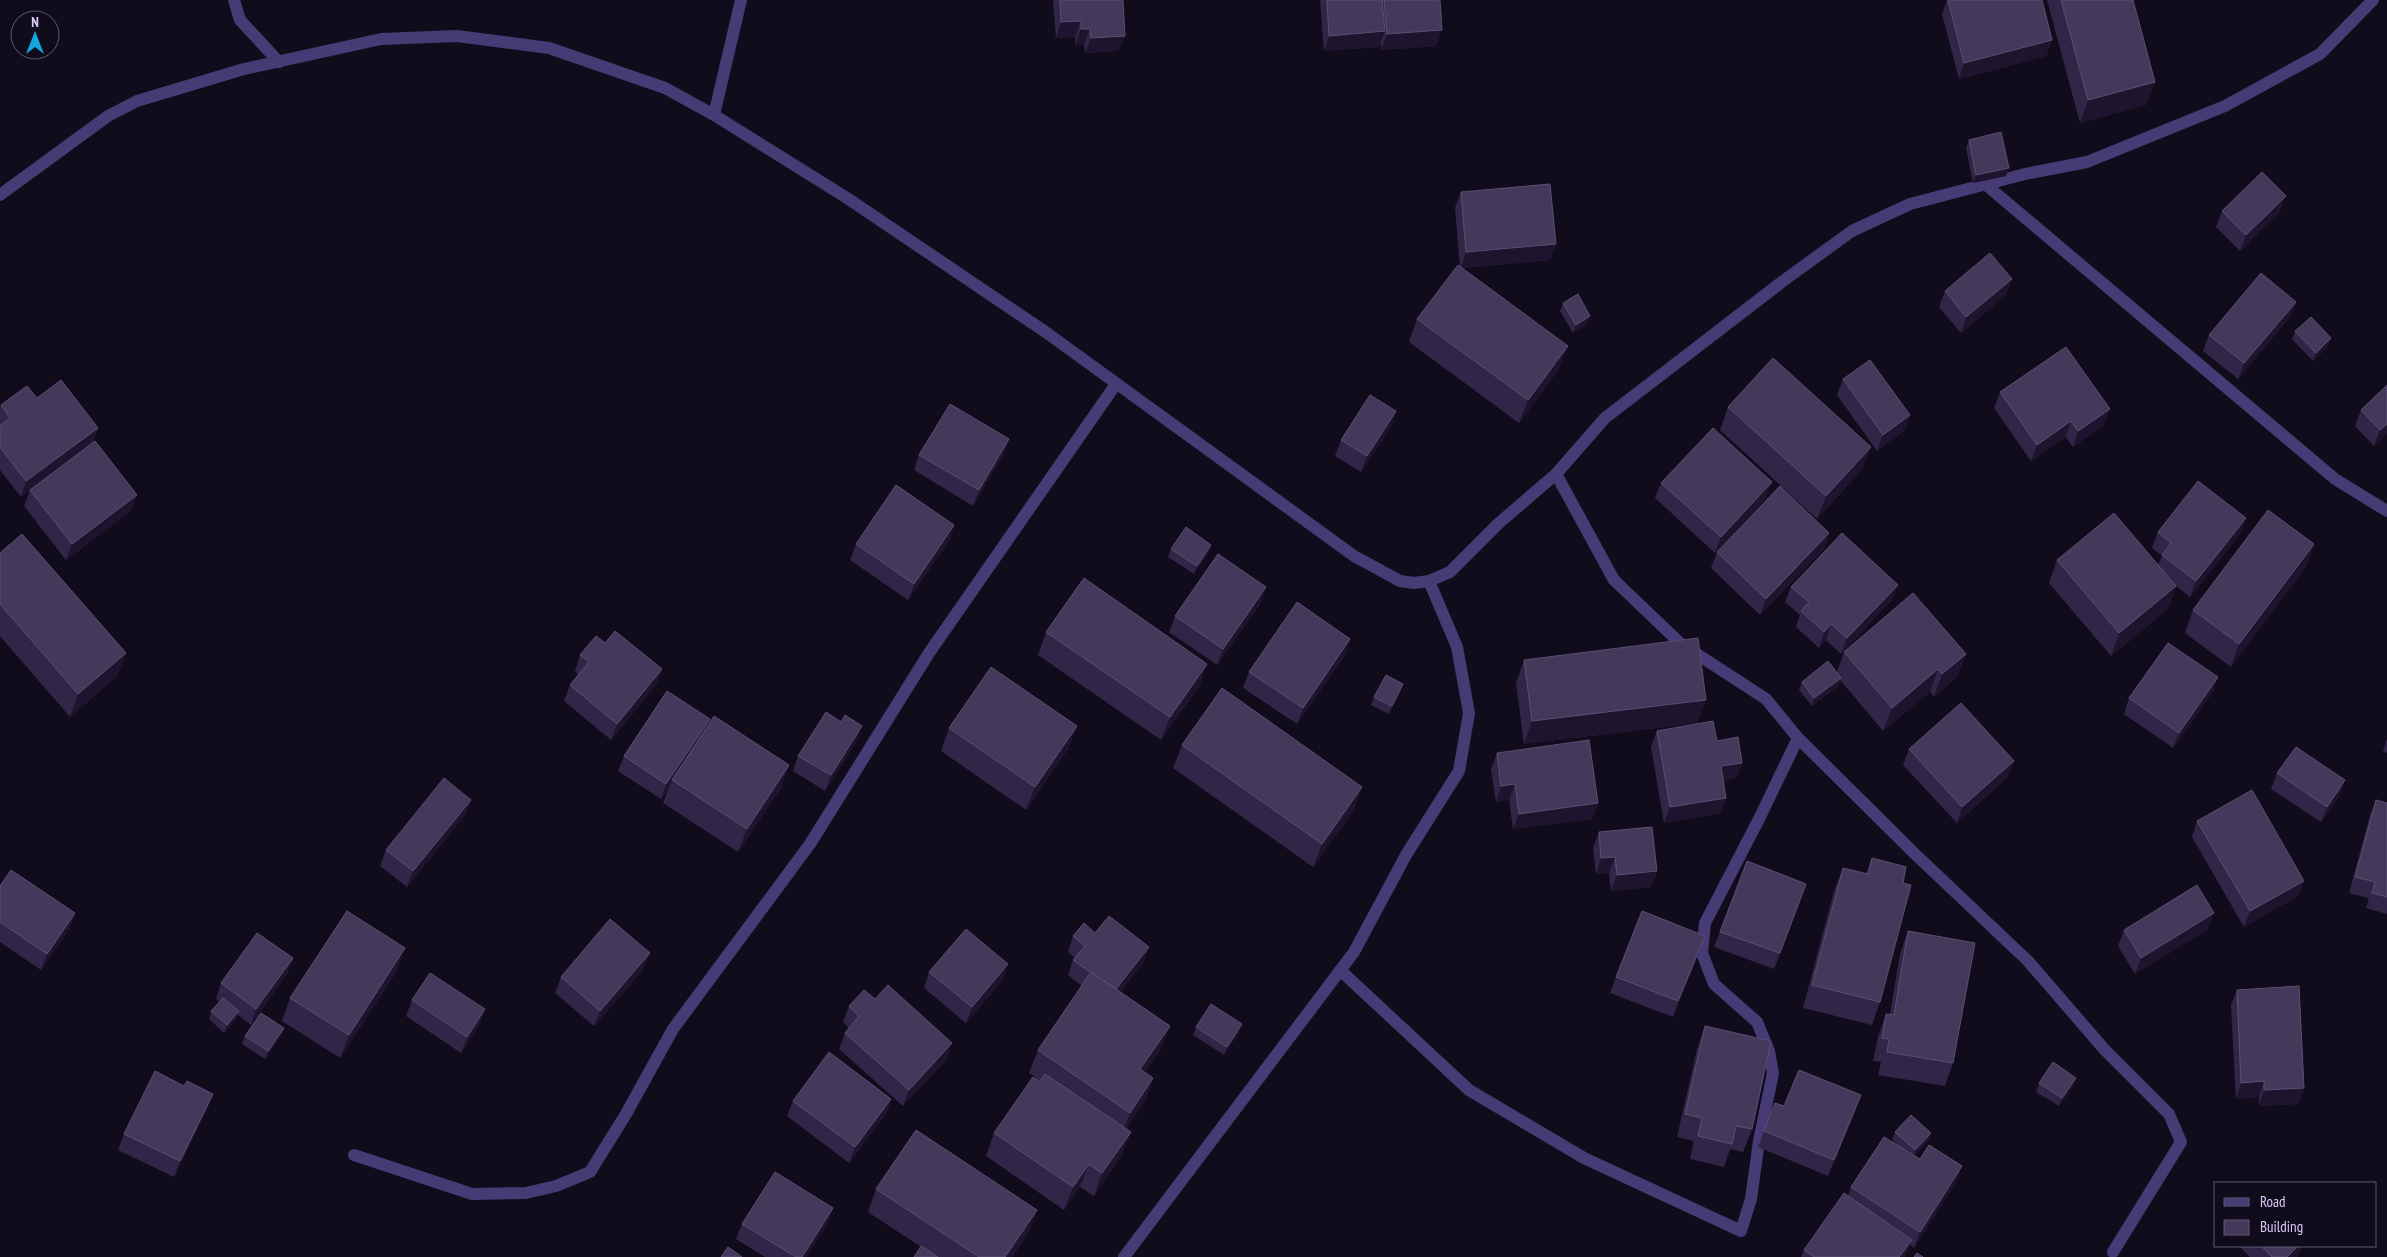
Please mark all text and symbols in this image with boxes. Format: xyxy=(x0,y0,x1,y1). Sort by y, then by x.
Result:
north arrow xyxy=(10,10,60,60)
text: N xyxy=(31,13,39,31)
legend xyxy=(2214,1182,2377,1247)
text: Road xyxy=(2260,1192,2286,1211)
text: Building xyxy=(2260,1217,2303,1236)

